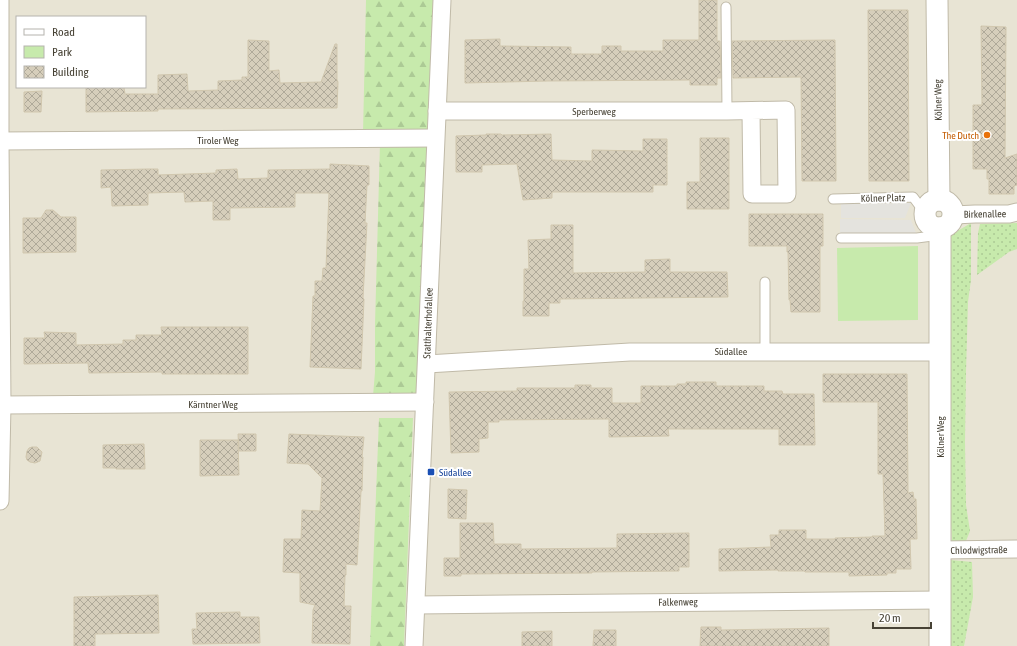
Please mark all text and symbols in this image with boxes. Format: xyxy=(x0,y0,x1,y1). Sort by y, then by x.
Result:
legend xyxy=(16,16,146,88)
text: Road xyxy=(52,25,75,39)
text: Park xyxy=(52,45,73,59)
text: Building xyxy=(52,65,90,79)
street label: Kölner Weg xyxy=(932,78,944,121)
street label: Sperberweg xyxy=(572,106,616,117)
place label: The Dutch xyxy=(942,130,979,141)
marker: The Dutch xyxy=(982,130,992,140)
street label: Tiroler Weg xyxy=(197,135,239,146)
street label: Kölner Platz xyxy=(861,192,906,204)
street label: Birkenallee xyxy=(964,208,1007,220)
street label: Statthalterhofallee xyxy=(421,287,435,359)
street label: Südallee xyxy=(715,346,748,357)
street label: Kärntner Weg xyxy=(188,399,238,410)
street label: Kölner Weg xyxy=(935,416,946,458)
marker: Südallee xyxy=(426,467,436,477)
place label: Südallee xyxy=(439,467,472,478)
street label: Chlodwigstraße xyxy=(950,544,1008,556)
street label: Falkenweg xyxy=(658,596,699,608)
scale bar xyxy=(873,604,931,630)
text: 20 m xyxy=(879,611,901,625)

